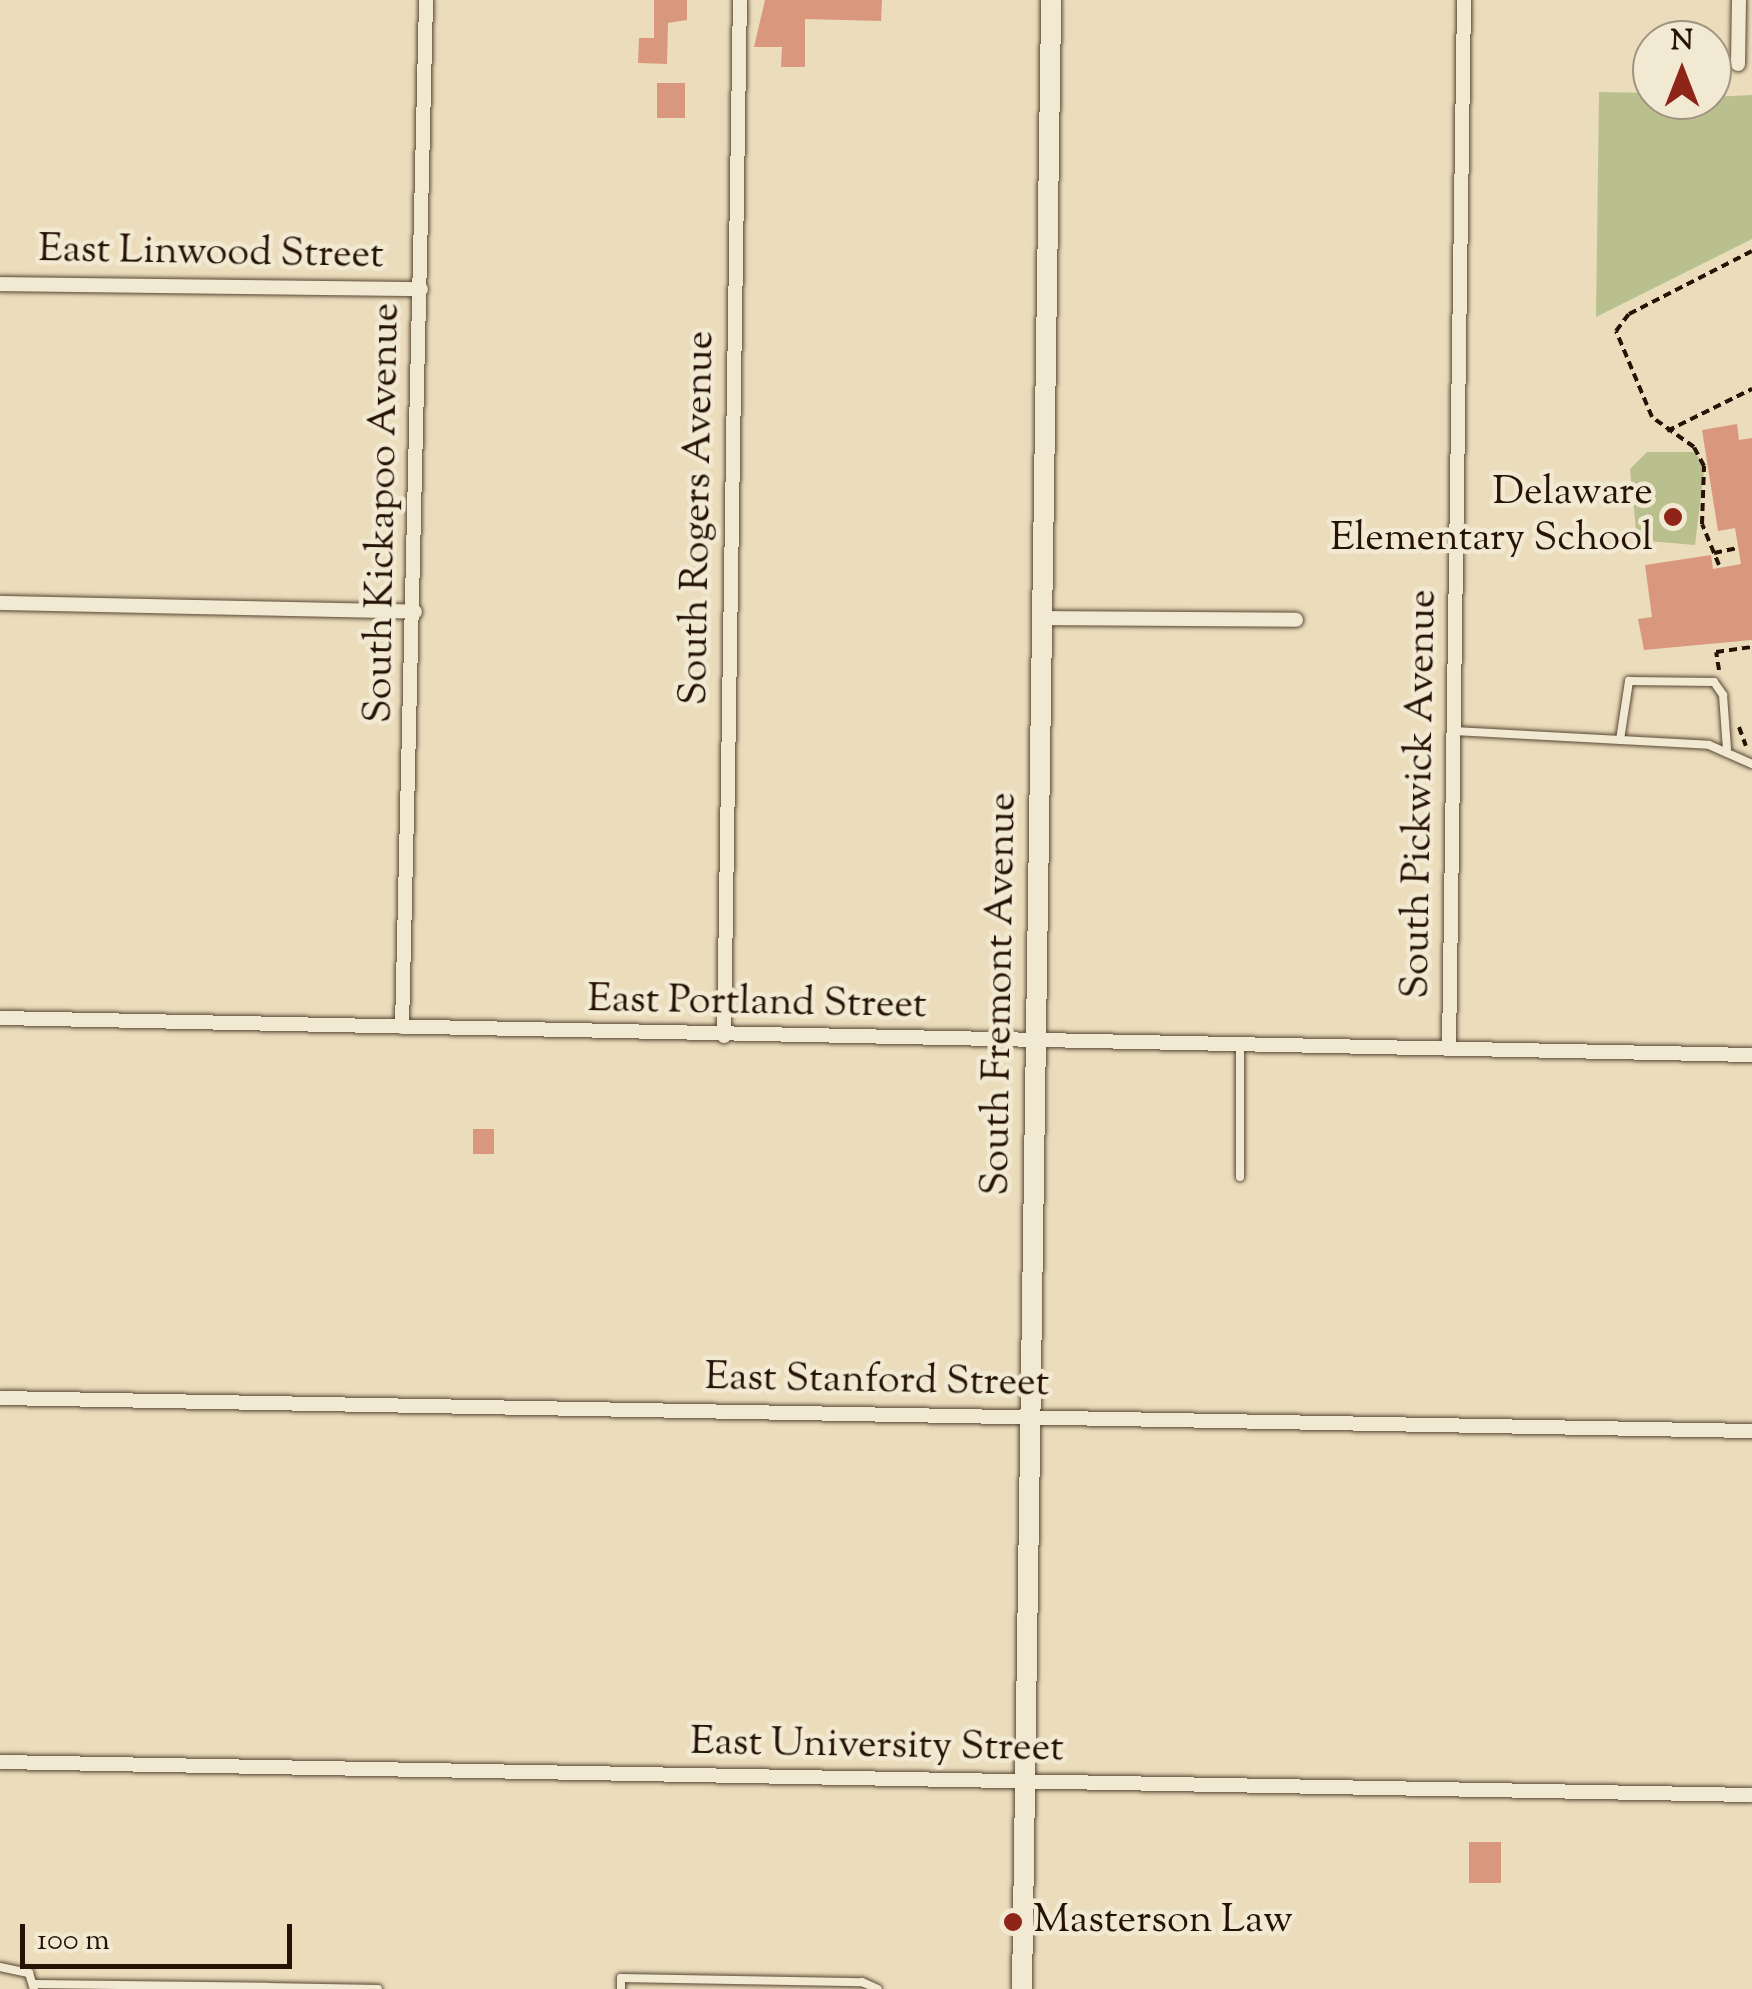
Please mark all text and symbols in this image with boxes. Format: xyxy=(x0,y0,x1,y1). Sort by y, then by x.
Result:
north arrow xyxy=(1632,20,1732,120)
text: N xyxy=(1671,22,1693,62)
street label: East Linwood Street xyxy=(38,227,384,281)
street label: South Kickapoo Avenue xyxy=(356,302,412,724)
street label: South Rogers Avenue xyxy=(672,330,726,706)
place label: Delaware Elementary School xyxy=(1330,470,1653,564)
marker: Delaware Elementary School xyxy=(1662,506,1684,528)
street label: South Pickwick Avenue xyxy=(1393,589,1449,999)
street label: South Fremont Avenue xyxy=(973,792,1029,1196)
street label: East Portland Street xyxy=(587,977,927,1031)
street label: East Stanford Street xyxy=(704,1355,1050,1409)
street label: East University Street xyxy=(690,1720,1064,1774)
place label: Masterson Law xyxy=(1033,1898,1293,1946)
scale bar xyxy=(25,1904,298,1966)
marker: Masterson Law xyxy=(1002,1911,1024,1933)
text: 100 m xyxy=(37,1920,110,1963)

